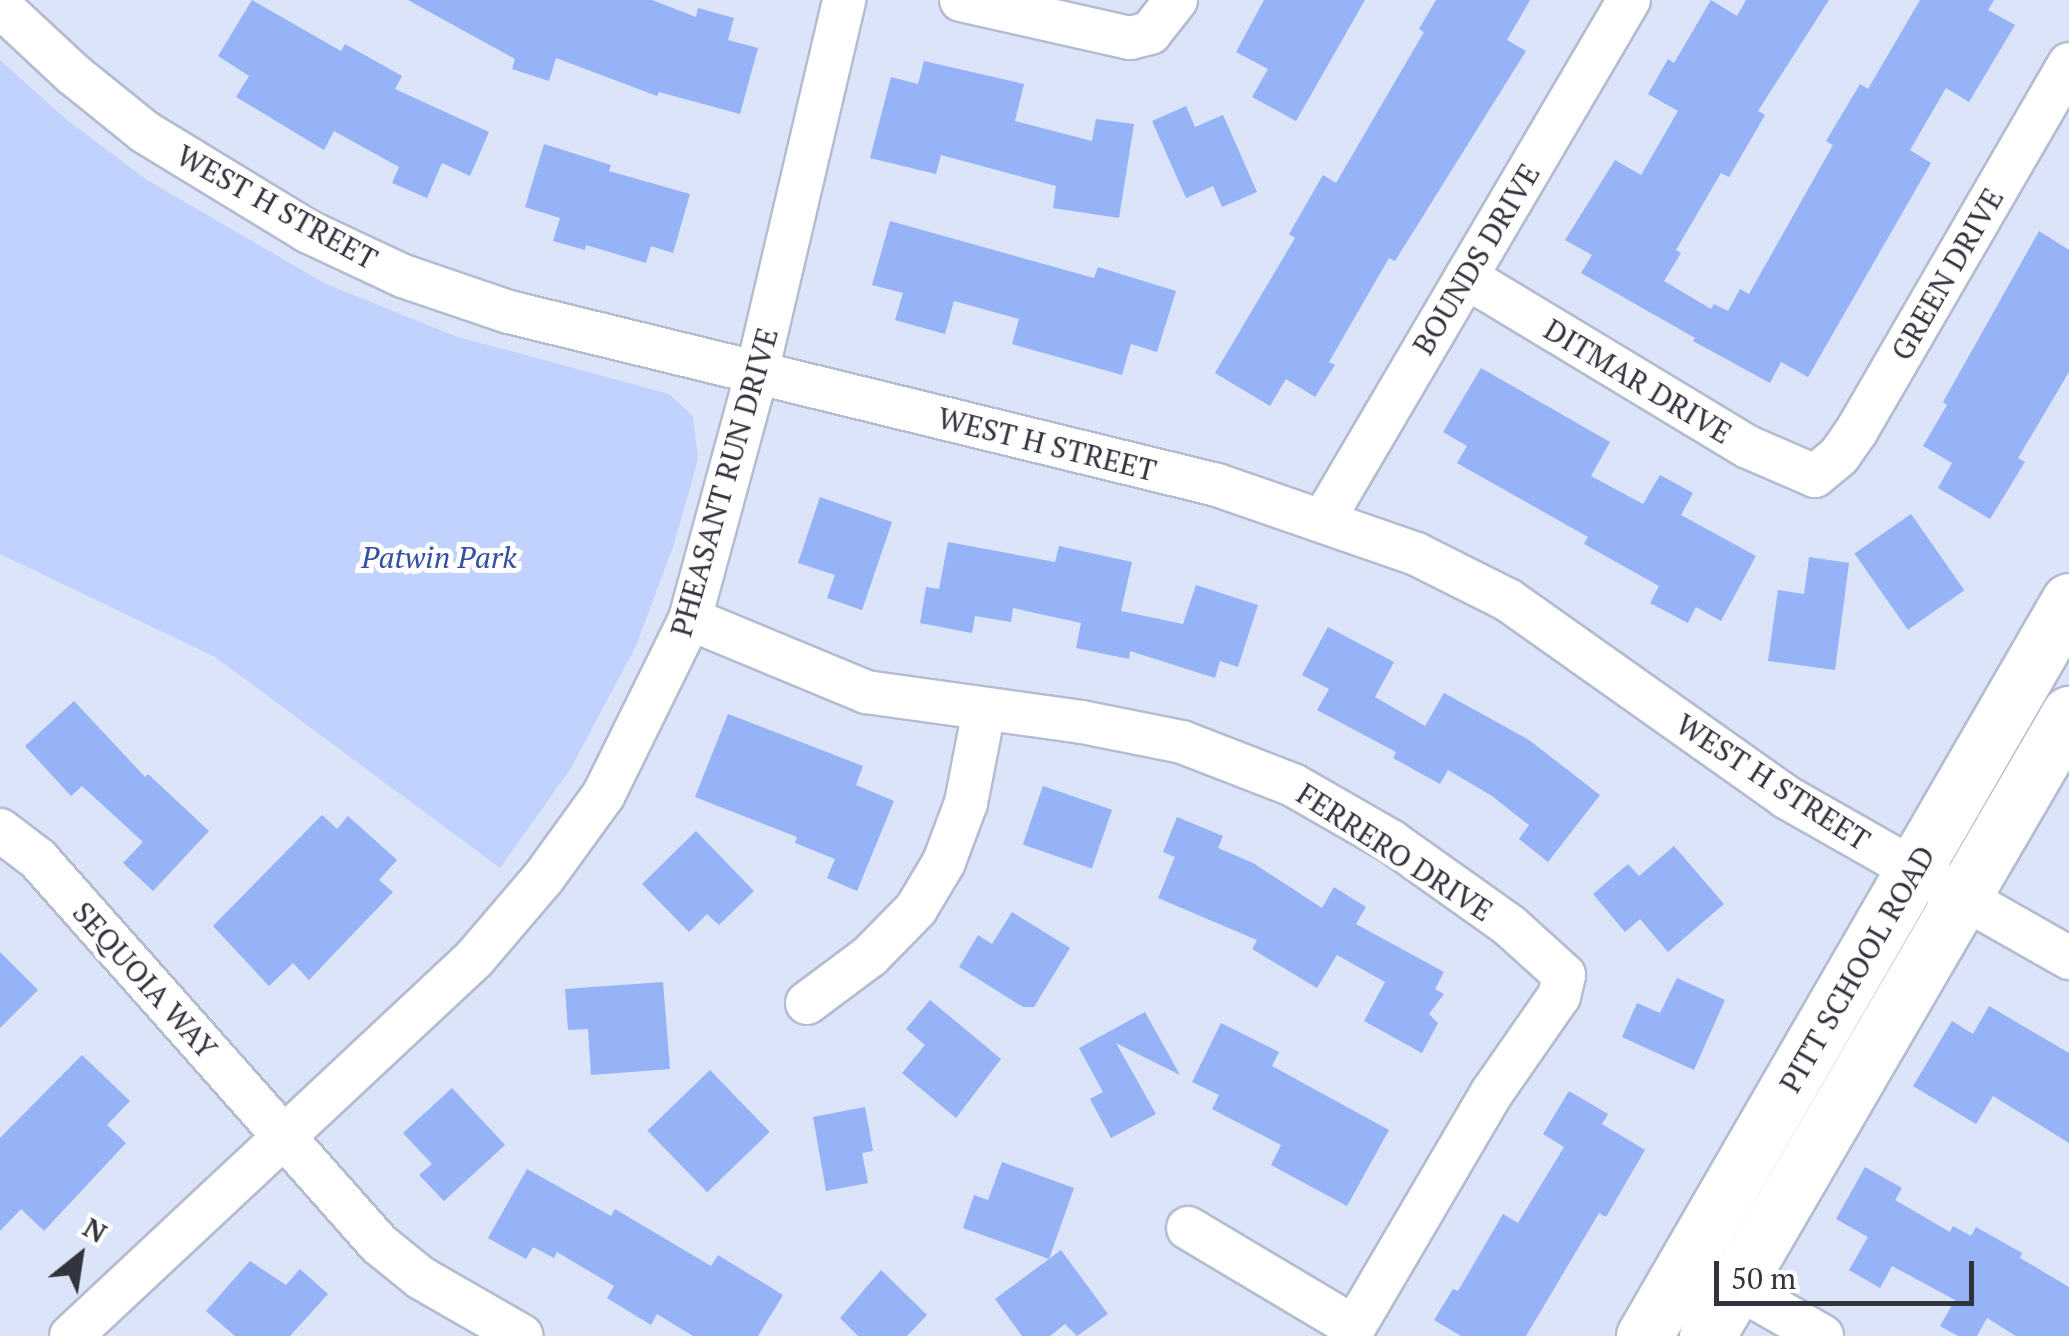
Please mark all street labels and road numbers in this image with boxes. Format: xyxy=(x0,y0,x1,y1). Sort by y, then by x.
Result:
street label: WEST H STREET xyxy=(170,137,384,277)
street label: BOUNDS DRIVE xyxy=(1405,157,1547,361)
street label: GREEN DRIVE xyxy=(1883,182,2011,366)
street label: DITMAR DRIVE xyxy=(1538,311,1738,451)
street label: PHEASANT RUN DRIVE xyxy=(663,323,785,641)
street label: WEST H STREET xyxy=(934,399,1160,489)
street label: WEST H STREET xyxy=(1669,706,1877,858)
street label: FERRERO DRIVE xyxy=(1290,775,1500,929)
street label: PITT SCHOOL ROAD xyxy=(1772,839,1942,1099)
street label: SEQUOIA WAY xyxy=(65,894,225,1066)

